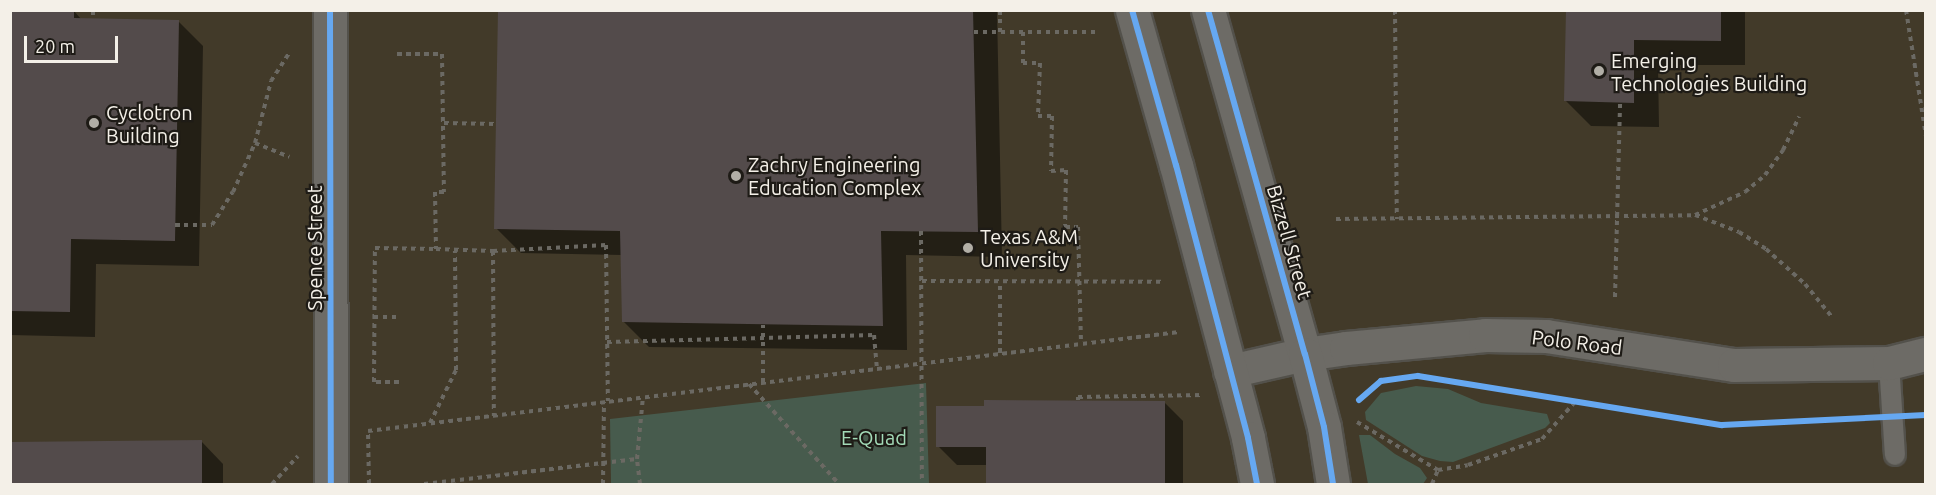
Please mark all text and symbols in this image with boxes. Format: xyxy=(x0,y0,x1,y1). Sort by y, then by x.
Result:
scale bar xyxy=(27,24,122,62)
text: 20 m xyxy=(35,36,75,56)
place label: Emerging Technologies Building xyxy=(1611,48,1807,95)
marker: Emerging Technologies Building xyxy=(1592,64,1606,78)
place label: Cyclotron Building xyxy=(106,100,193,147)
marker: Cyclotron Building xyxy=(87,116,101,130)
place label: Zachry Engineering Education Complex xyxy=(748,152,921,199)
marker: Zachry Engineering Education Complex xyxy=(729,169,743,183)
street label: Bizzell Street xyxy=(1262,182,1318,302)
street label: Spence Street xyxy=(302,185,326,311)
place label: Texas A&M University xyxy=(980,225,1078,272)
marker: Texas A&M University xyxy=(961,241,975,255)
street label: Polo Road xyxy=(1530,325,1624,359)
park label: E-Quad xyxy=(841,425,907,449)

